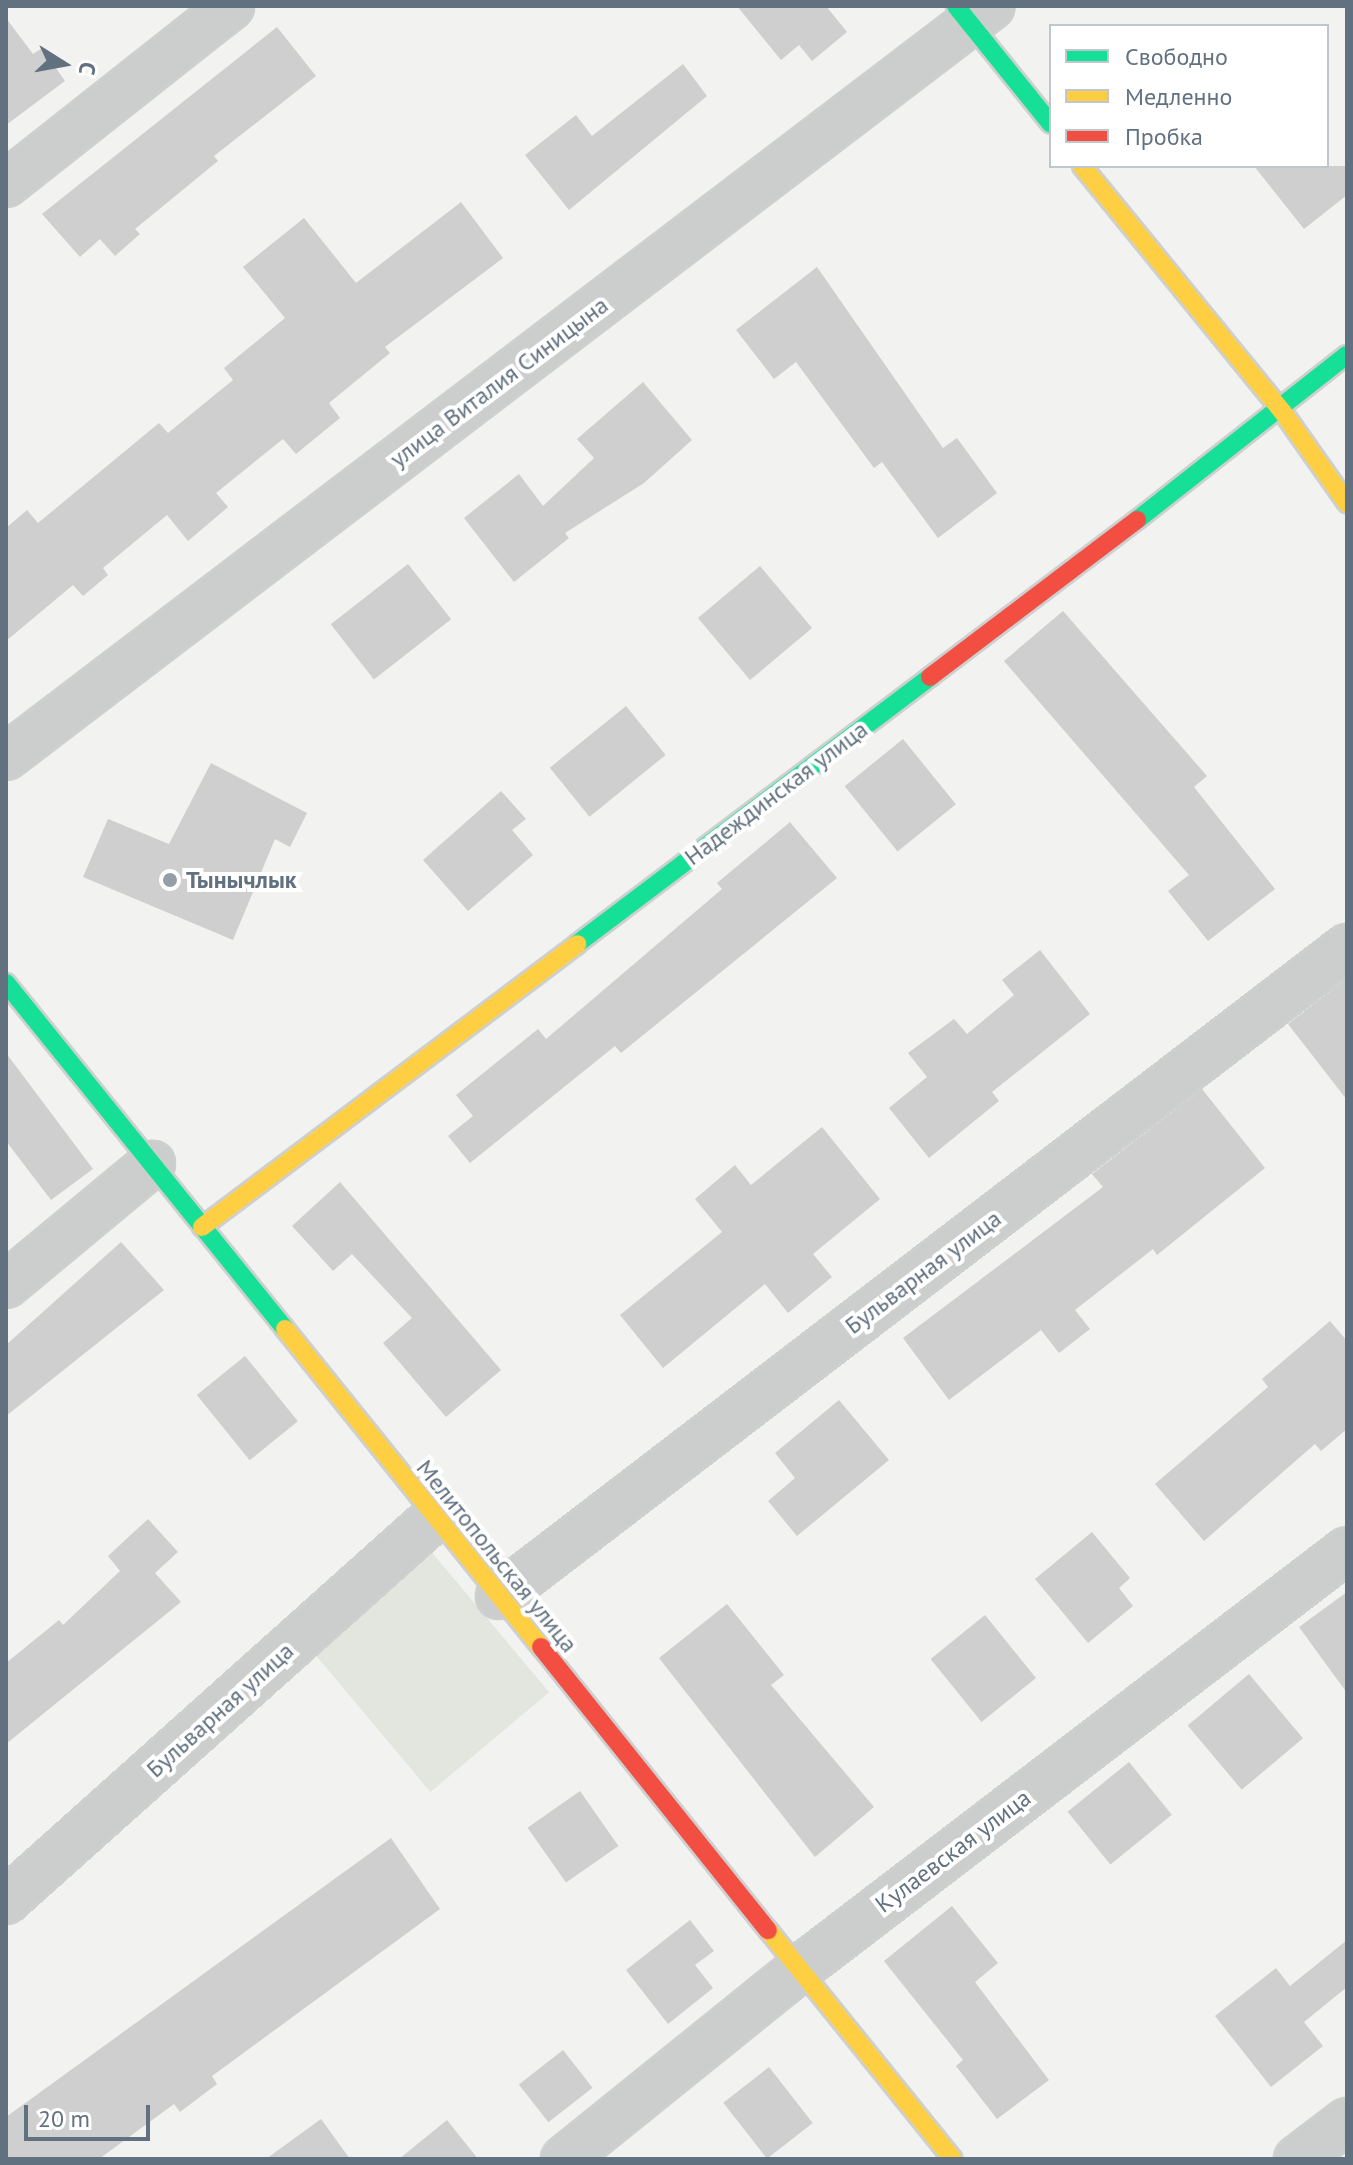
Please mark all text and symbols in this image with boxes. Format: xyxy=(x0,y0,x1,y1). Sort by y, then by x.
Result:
north arrow xyxy=(24,24,104,104)
legend xyxy=(1049,24,1329,168)
text: Свободно xyxy=(1125,41,1228,72)
text: С xyxy=(73,60,102,77)
text: Медленно xyxy=(1125,81,1232,112)
text: Пробка xyxy=(1125,121,1203,152)
street label: улица Виталия Синицына xyxy=(384,291,614,473)
street label: Надеждинская улица xyxy=(679,715,873,871)
place label: Тынычлык xyxy=(186,866,296,894)
marker: Тынычлык xyxy=(161,871,179,889)
street label: Бульварная улица xyxy=(839,1204,1007,1340)
street label: Мелитопольская улица xyxy=(410,1454,584,1658)
street label: Бульварная улица xyxy=(141,1636,299,1784)
street label: Кулаевская улица xyxy=(870,1783,1036,1919)
scale bar xyxy=(28,2089,154,2139)
text: 20 m xyxy=(38,2103,90,2134)

